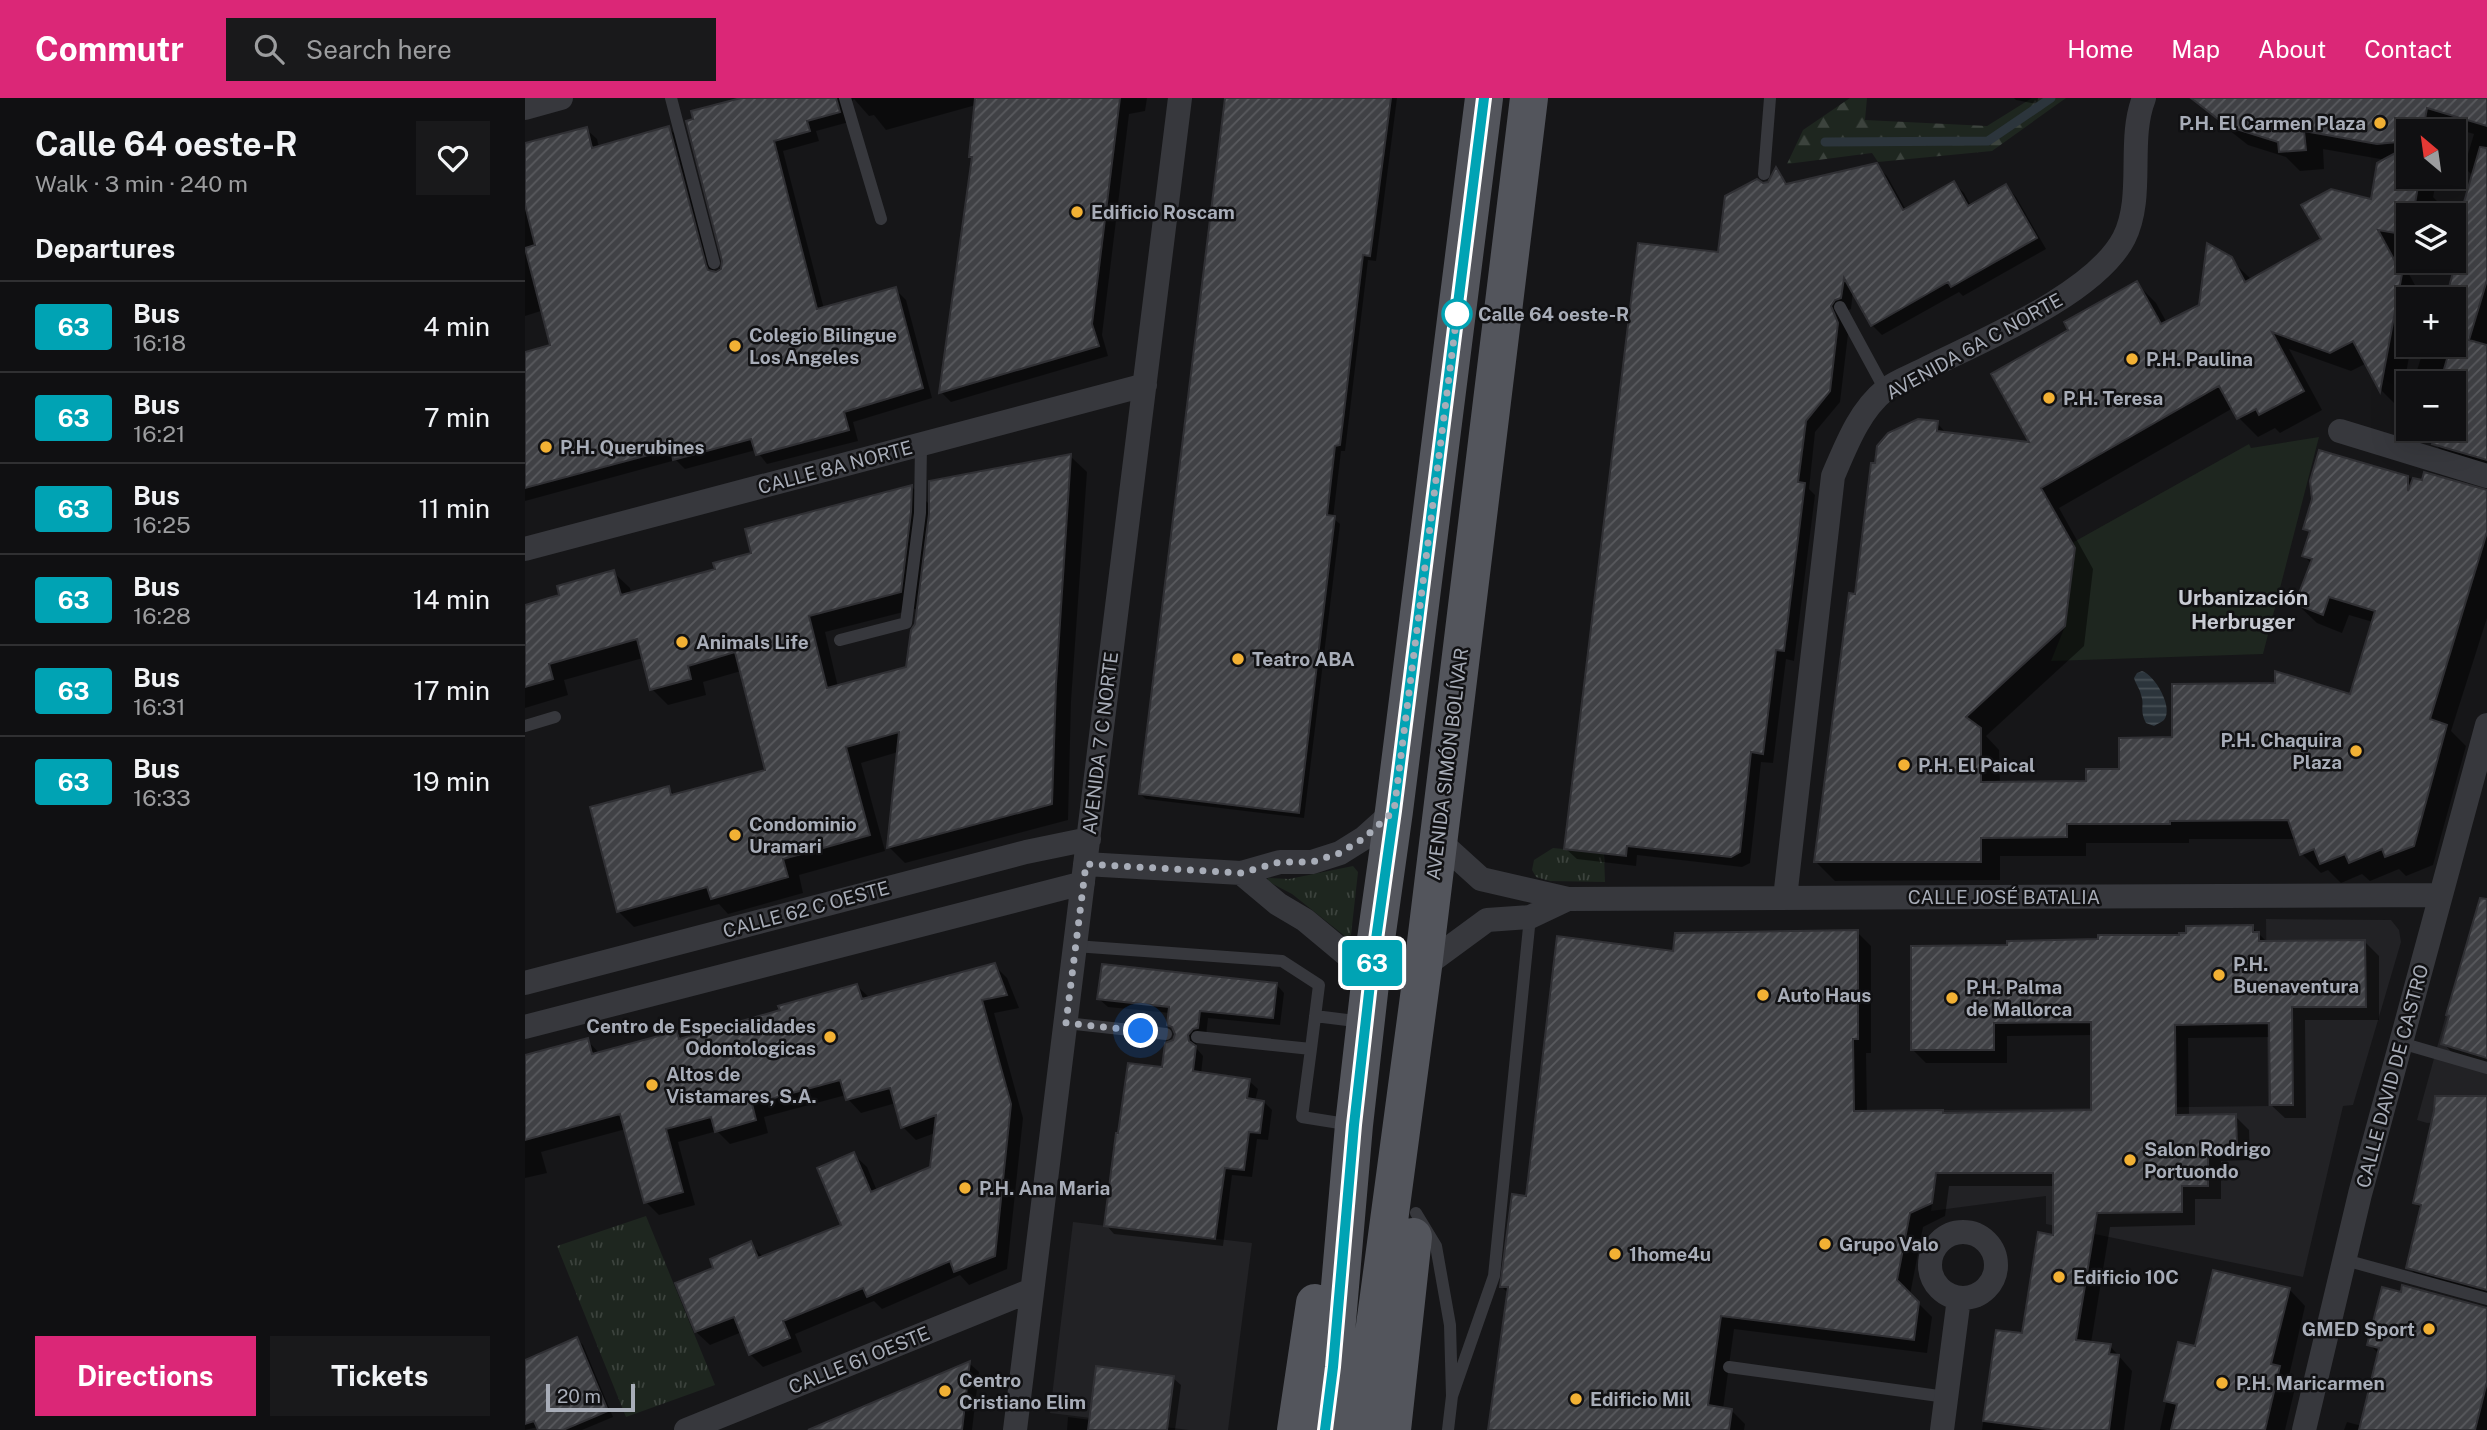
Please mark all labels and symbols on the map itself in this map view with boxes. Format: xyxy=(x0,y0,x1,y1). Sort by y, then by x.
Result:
place label: P.H. El Carmen Plaza xyxy=(2179,112,2366,134)
marker: P.H. El Carmen Plaza xyxy=(2372,115,2388,131)
north arrow xyxy=(2396,119,2466,189)
place label: Edificio Roscam xyxy=(1091,201,1235,223)
marker: Edificio Roscam xyxy=(1069,204,1085,220)
street label: AVENIDA 6A C NORTE xyxy=(1882,288,2066,404)
marker: Calle 64 oeste-R xyxy=(1442,299,1472,329)
place label: Calle 64 oeste-R xyxy=(1478,303,1629,325)
place label: Colegio Bilingue Los Angeles xyxy=(749,324,897,368)
marker: Colegio Bilingue Los Angeles xyxy=(727,338,743,354)
place label: P.H. Paulina xyxy=(2146,348,2253,370)
marker: P.H. Paulina xyxy=(2124,351,2140,367)
place label: P.H. Teresa xyxy=(2063,387,2163,409)
marker: P.H. Teresa xyxy=(2041,390,2057,406)
place label: P.H. Querubines xyxy=(560,436,705,458)
street label: CALLE 8A NORTE xyxy=(755,436,915,498)
marker: P.H. Querubines xyxy=(538,439,554,455)
district label: Urbanización Herbruger xyxy=(2178,585,2308,634)
place label: Animals Life xyxy=(696,631,809,653)
marker: Animals Life xyxy=(674,634,690,650)
street label: AVENIDA SIMÓN BOLÍVAR xyxy=(1422,646,1472,882)
place label: Teatro ABA xyxy=(1252,648,1355,670)
street label: AVENIDA 7 C NORTE xyxy=(1078,650,1122,836)
marker: Teatro ABA xyxy=(1230,651,1246,667)
place label: P.H. Chaquira Plaza xyxy=(2221,729,2342,773)
marker: P.H. Chaquira Plaza xyxy=(2348,743,2364,759)
place label: P.H. El Paical xyxy=(1918,754,2035,776)
marker: P.H. El Paical xyxy=(1896,757,1912,773)
place label: Condominio Uramari xyxy=(749,813,857,857)
marker: Condominio Uramari xyxy=(727,827,743,843)
street label: CALLE 62 C OESTE xyxy=(720,876,892,942)
street label: CALLE JOSÉ BATALIA xyxy=(1908,886,2100,908)
line badge: 63 xyxy=(1341,940,1403,986)
place label: P.H. Buenaventura xyxy=(2233,953,2359,997)
street label: CALLE DAVID DE CASTRO xyxy=(2352,962,2432,1190)
marker: P.H. Buenaventura xyxy=(2211,967,2227,983)
place label: P.H. Palma de Mallorca xyxy=(1966,976,2072,1020)
place label: Auto Haus xyxy=(1777,984,1871,1006)
marker: Auto Haus xyxy=(1755,987,1771,1003)
marker: P.H. Palma de Mallorca xyxy=(1944,990,1960,1006)
your location xyxy=(1123,1013,1158,1048)
place label: Centro de Especialidades Odontologicas xyxy=(586,1015,816,1059)
marker: Centro de Especialidades Odontologicas xyxy=(822,1029,838,1045)
place label: Altos de Vistamares, S.A. xyxy=(666,1063,817,1107)
marker: Altos de Vistamares, S.A. xyxy=(644,1077,660,1093)
place label: Salon Rodrigo Portuondo xyxy=(2144,1138,2271,1182)
marker: Salon Rodrigo Portuondo xyxy=(2122,1152,2138,1168)
place label: P.H. Ana Maria xyxy=(979,1177,1110,1199)
marker: P.H. Ana Maria xyxy=(957,1180,973,1196)
place label: Grupo Valo xyxy=(1839,1233,1939,1255)
marker: Grupo Valo xyxy=(1817,1236,1833,1252)
place label: 1home4u xyxy=(1629,1243,1711,1265)
marker: 1home4u xyxy=(1607,1246,1623,1262)
place label: Edificio 10C xyxy=(2073,1266,2179,1288)
marker: Edificio 10C xyxy=(2051,1269,2067,1285)
place label: GMED Sport xyxy=(2302,1318,2415,1340)
marker: GMED Sport xyxy=(2421,1321,2437,1337)
street label: CALLE 61 OESTE xyxy=(785,1322,933,1398)
place label: Centro Cristiano Elim xyxy=(959,1369,1086,1413)
place label: P.H. Maricarmen xyxy=(2236,1372,2385,1394)
marker: P.H. Maricarmen xyxy=(2214,1375,2230,1391)
scale bar xyxy=(546,1381,635,1413)
marker: Centro Cristiano Elim xyxy=(937,1383,953,1399)
place label: Edificio Mil xyxy=(1590,1388,1691,1410)
marker: Edificio Mil xyxy=(1568,1391,1584,1407)

